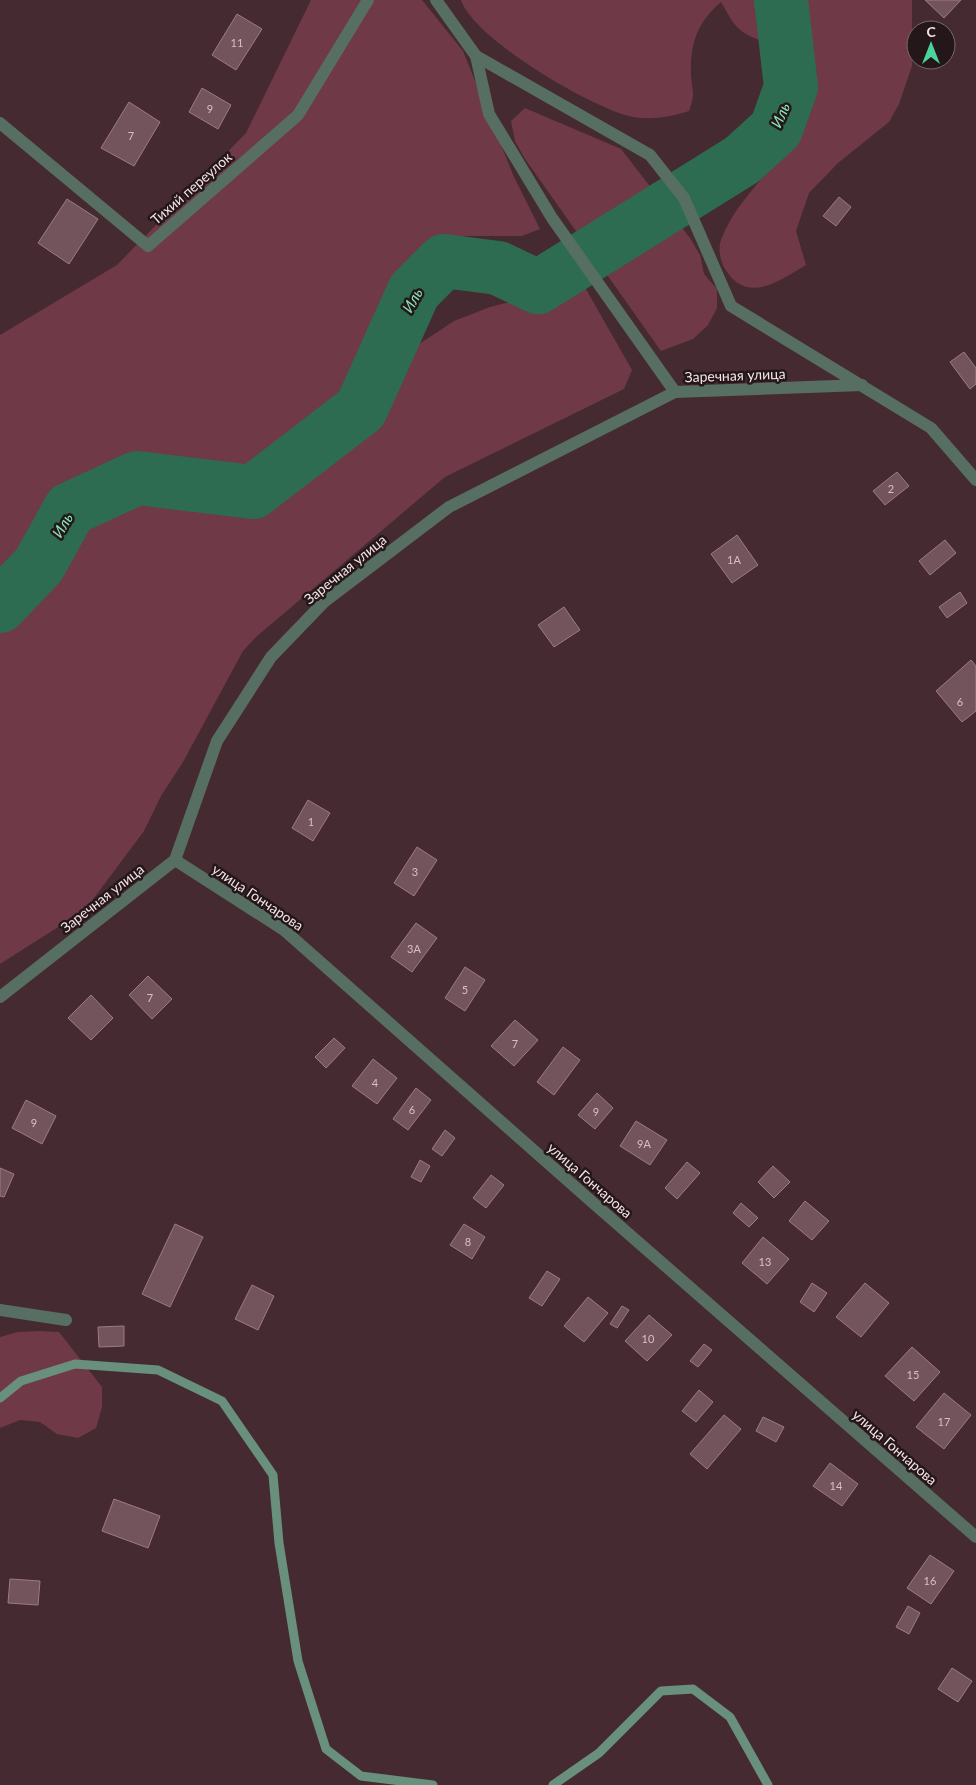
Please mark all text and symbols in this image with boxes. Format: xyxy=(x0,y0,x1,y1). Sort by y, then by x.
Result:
north arrow xyxy=(906,20,956,70)
text: С xyxy=(926,23,936,40)
house number: 11 xyxy=(231,36,243,49)
water label: Иль xyxy=(767,100,793,130)
house number: 9 xyxy=(207,102,213,115)
house number: 7 xyxy=(128,129,134,142)
street label: Тихий переулок xyxy=(147,148,236,228)
water label: Иль xyxy=(398,284,426,315)
street label: Заречная улица xyxy=(684,365,786,385)
house number: 2 xyxy=(888,482,894,495)
water label: Иль xyxy=(48,509,76,540)
street label: Заречная улица xyxy=(300,531,390,607)
house number: 1А xyxy=(727,553,741,566)
house number: 6 xyxy=(957,695,963,708)
house number: 1 xyxy=(308,815,314,828)
street label: Заречная улица xyxy=(57,860,147,936)
street label: улица Гончарова xyxy=(209,860,307,934)
house number: 3 xyxy=(412,865,418,878)
house number: 3А xyxy=(407,942,421,955)
house number: 5 xyxy=(462,983,468,996)
house number: 7 xyxy=(147,991,153,1004)
house number: 7 xyxy=(512,1037,518,1050)
house number: 4 xyxy=(372,1076,379,1089)
house number: 6 xyxy=(409,1103,415,1116)
house number: 9 xyxy=(593,1105,599,1118)
house number: 9 xyxy=(31,1116,37,1129)
house number: 9А xyxy=(637,1137,651,1150)
street label: улица Гончарова xyxy=(544,1139,636,1221)
house number: 8 xyxy=(465,1235,471,1248)
house number: 13 xyxy=(759,1255,771,1268)
house number: 10 xyxy=(642,1332,655,1345)
house number: 15 xyxy=(907,1368,919,1381)
street label: улица Гончарова xyxy=(849,1406,941,1488)
house number: 17 xyxy=(938,1415,950,1428)
house number: 14 xyxy=(830,1479,843,1492)
house number: 16 xyxy=(924,1574,936,1587)

